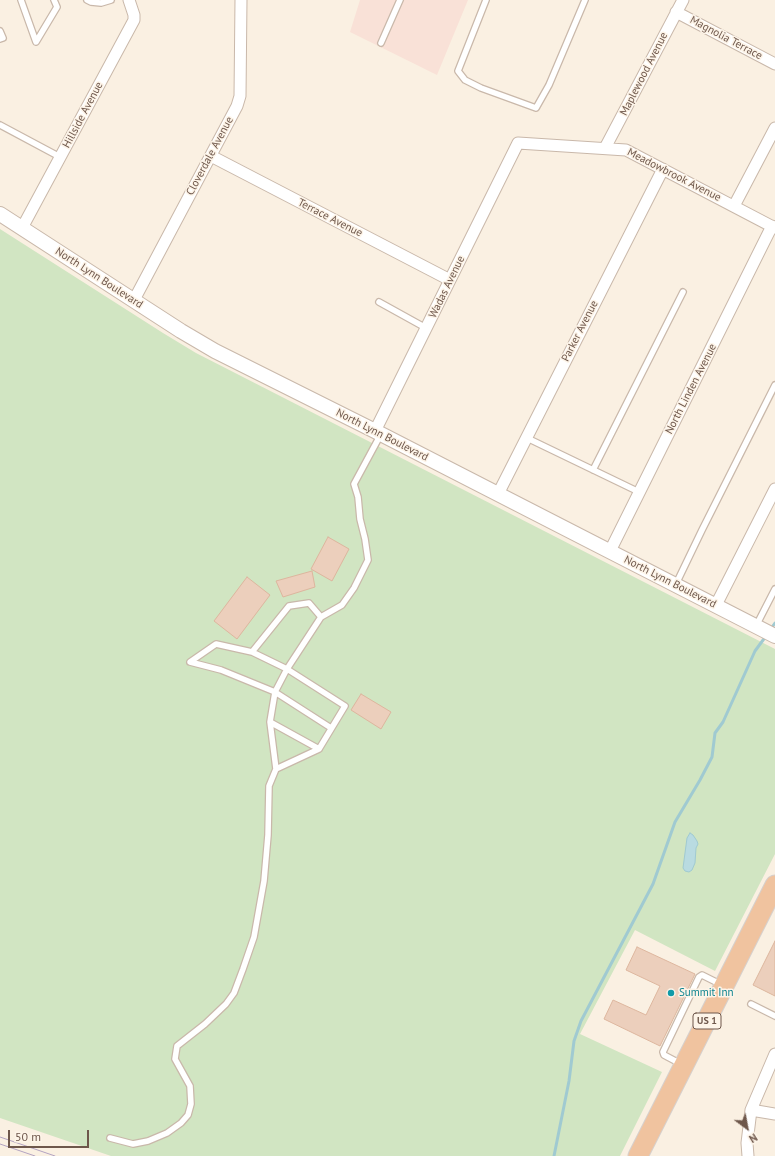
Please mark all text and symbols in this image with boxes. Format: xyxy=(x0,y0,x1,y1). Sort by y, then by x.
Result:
street label: Magnolia Terrace xyxy=(688,13,764,63)
street label: Maplewood Avenue xyxy=(617,30,671,118)
street label: Hillside Avenue xyxy=(60,80,106,150)
street label: Cloverdale Avenue xyxy=(184,114,236,198)
street label: Meadowbrook Avenue xyxy=(625,146,723,204)
street label: Terrace Avenue xyxy=(295,196,365,240)
street label: North Lynn Boulevard xyxy=(53,245,145,311)
street label: Wadas Avenue xyxy=(426,254,468,320)
street label: Parker Avenue xyxy=(559,298,601,364)
street label: North Linden Avenue xyxy=(663,342,719,436)
street label: North Lynn Boulevard xyxy=(334,406,430,464)
street label: North Lynn Boulevard xyxy=(622,553,718,611)
place label: Summit Inn xyxy=(679,986,733,1000)
marker: Summit Inn xyxy=(666,988,676,998)
road number: US 1 xyxy=(693,1013,721,1029)
north arrow xyxy=(727,1108,767,1148)
scale bar xyxy=(10,1122,91,1148)
text: 50 m xyxy=(15,1129,41,1144)
text: N xyxy=(747,1130,760,1146)

